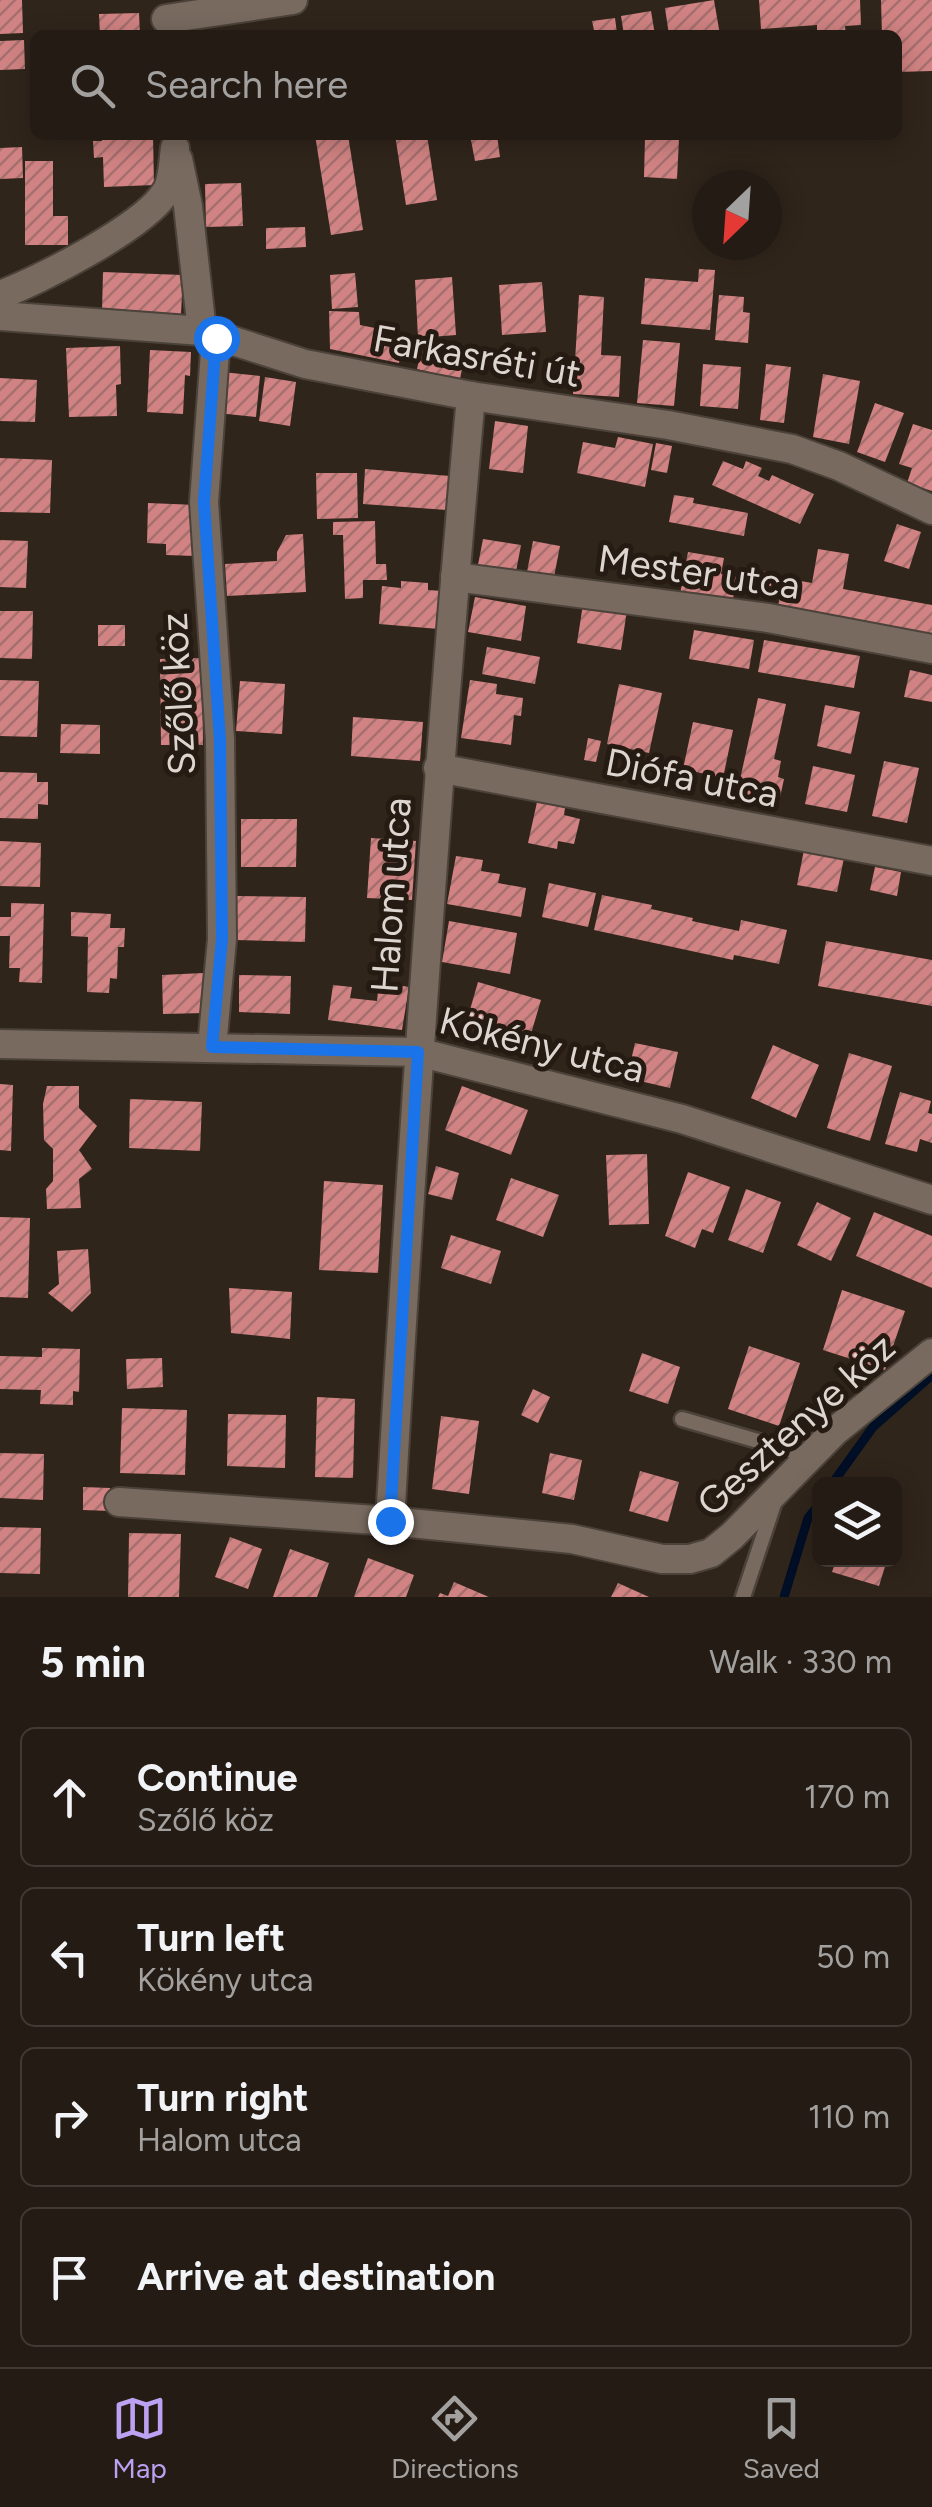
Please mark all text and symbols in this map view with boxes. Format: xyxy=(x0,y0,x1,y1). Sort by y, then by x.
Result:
search box xyxy=(30,30,902,140)
icon: search xyxy=(65,58,120,113)
text: Search here xyxy=(145,62,348,108)
north arrow xyxy=(692,170,782,260)
street label: Farkasréti út xyxy=(370,315,584,397)
route start xyxy=(194,316,240,362)
street label: Mester utca xyxy=(595,535,803,609)
street label: Szőlő köz xyxy=(151,612,205,776)
street label: Diófa utca xyxy=(602,739,782,817)
street label: Halom utca xyxy=(361,796,421,994)
street label: Kökény utca xyxy=(435,997,649,1093)
street label: Gesztenye köz xyxy=(688,1324,904,1526)
map controls xyxy=(812,1477,902,1567)
button: layers xyxy=(812,1477,902,1567)
route end xyxy=(368,1499,414,1545)
text: 5 min xyxy=(40,1637,146,1688)
text: Walk · 330 m xyxy=(709,1643,892,1681)
text: Continue xyxy=(137,1755,298,1801)
icon: ahead xyxy=(42,1770,97,1825)
text: 170 m xyxy=(804,1778,890,1816)
text: Szőlő köz xyxy=(137,1801,274,1839)
text: Turn left xyxy=(137,1915,285,1961)
icon: left xyxy=(42,1930,97,1985)
text: 50 m xyxy=(816,1938,890,1976)
text: Kökény utca xyxy=(137,1961,313,1999)
text: Turn right xyxy=(137,2075,309,2121)
icon: right xyxy=(42,2090,97,2145)
text: 110 m xyxy=(808,2098,890,2136)
text: Halom utca xyxy=(137,2121,302,2159)
icon: arrive xyxy=(42,2250,97,2305)
text: Arrive at destination xyxy=(137,2254,495,2300)
tab: Map xyxy=(112,2391,167,2485)
tab: Directions xyxy=(391,2391,519,2485)
tab: Saved xyxy=(743,2391,820,2485)

